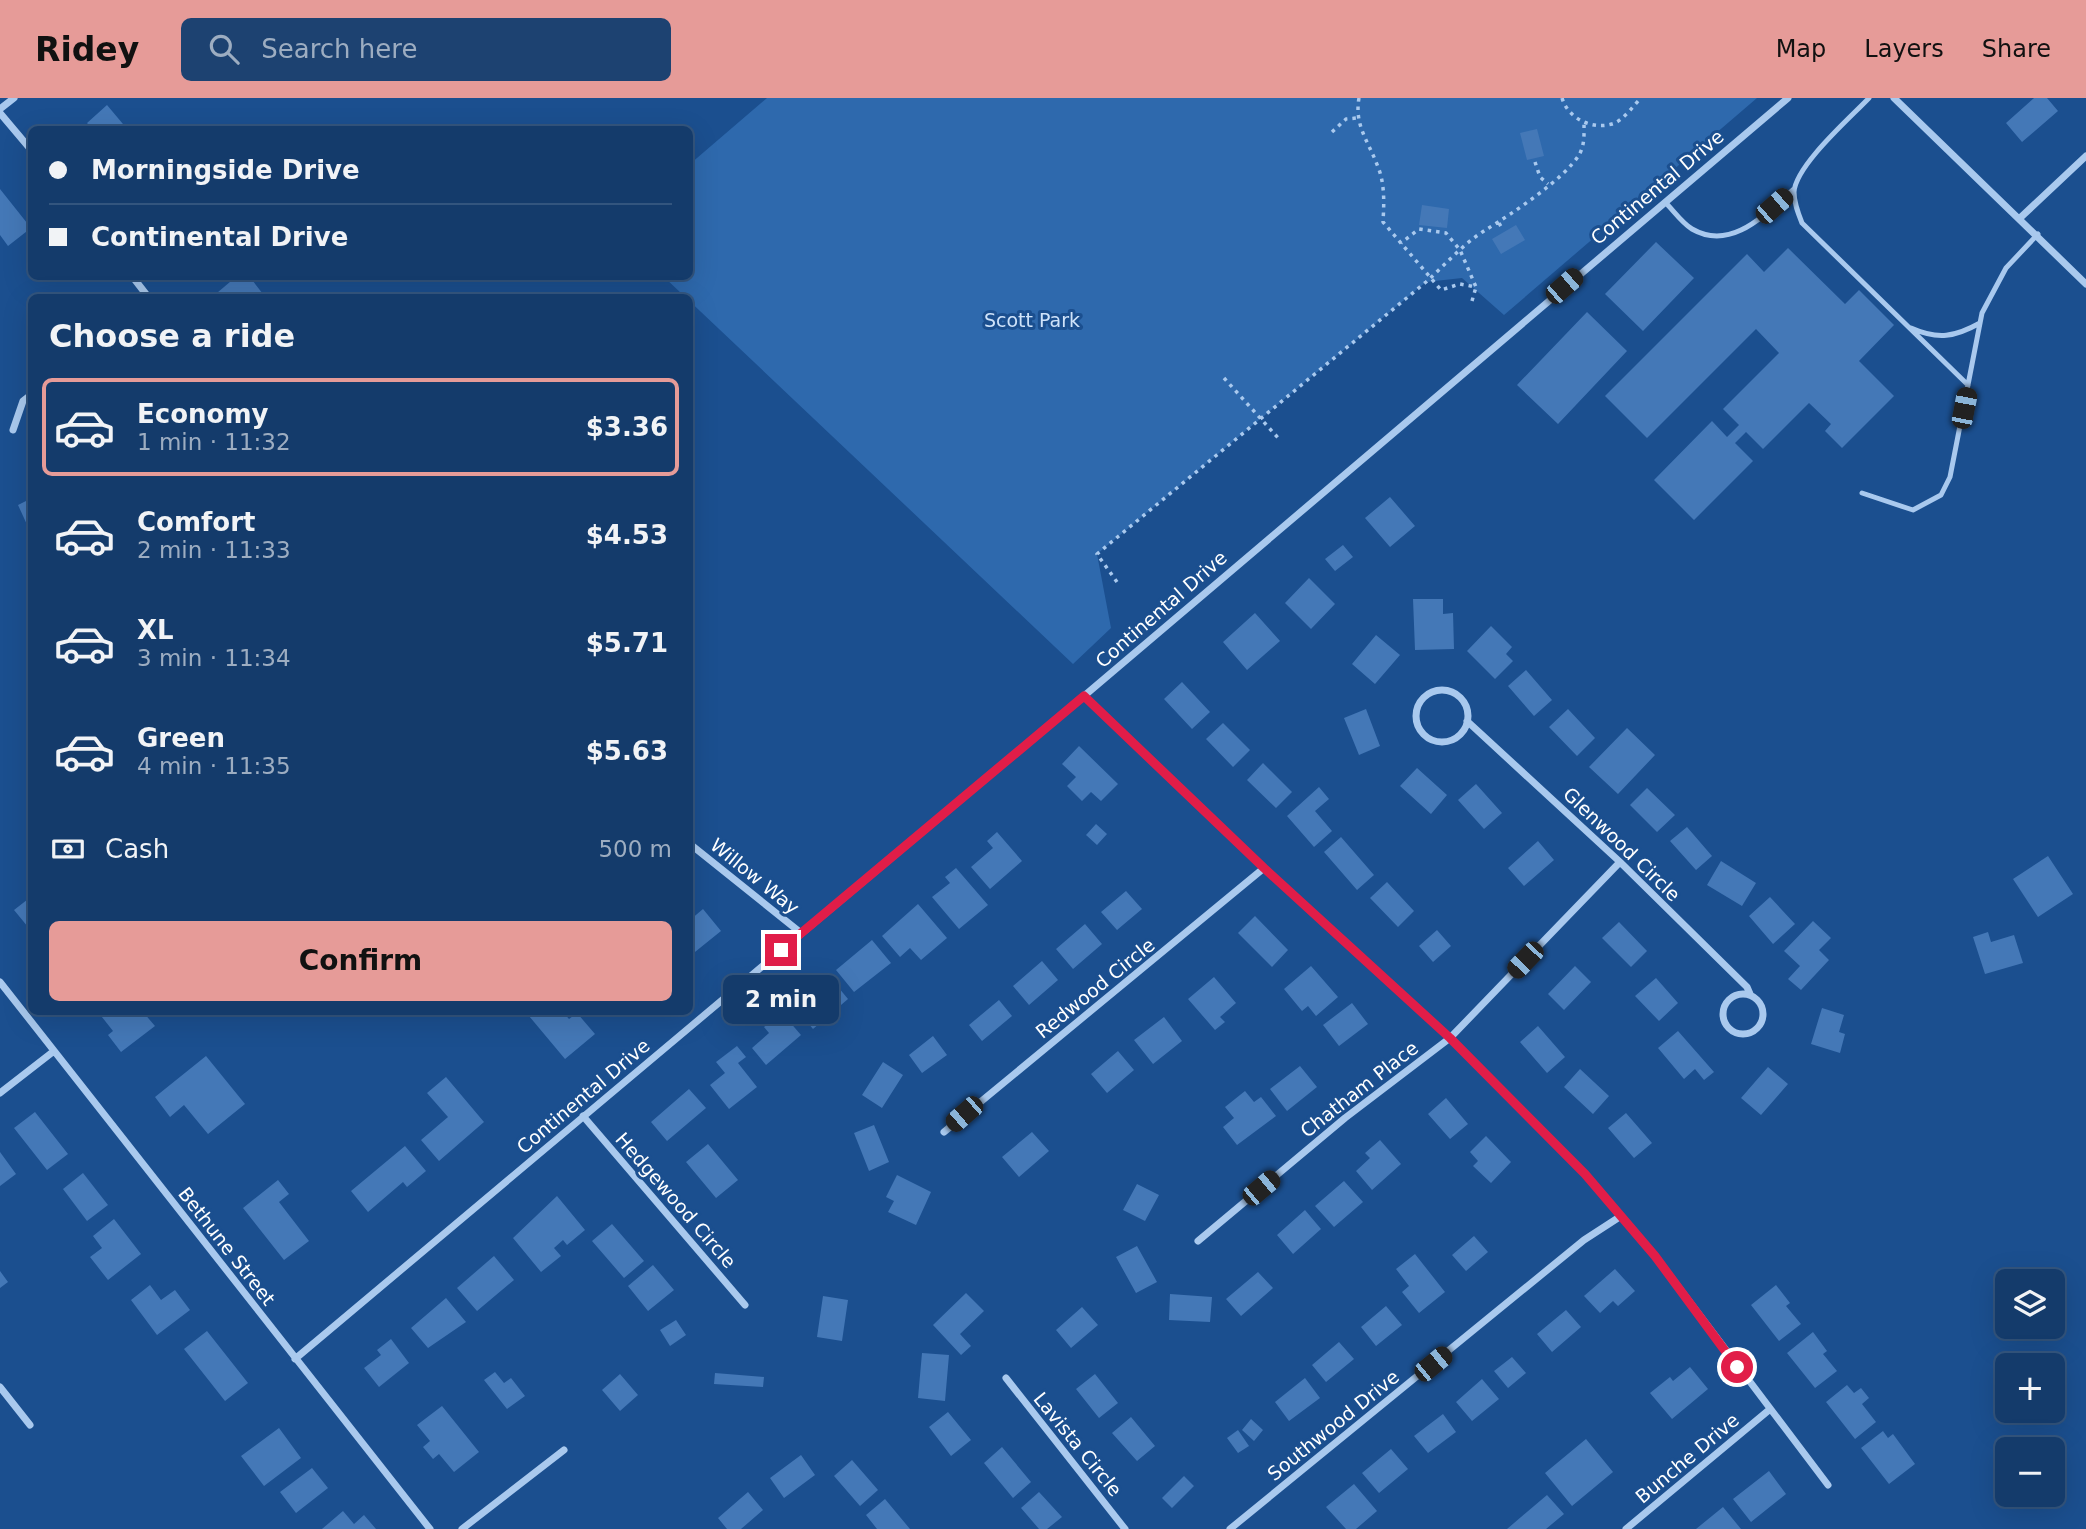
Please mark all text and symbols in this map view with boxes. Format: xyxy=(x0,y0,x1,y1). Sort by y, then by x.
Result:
search box xyxy=(181,18,671,81)
text: Ridey xyxy=(35,30,139,69)
icon: search xyxy=(205,30,243,68)
text: Search here xyxy=(261,34,417,64)
text: Map xyxy=(1776,35,1826,63)
text: Layers xyxy=(1864,35,1944,63)
text: Share xyxy=(1982,35,2051,63)
street label: Continental Drive xyxy=(1586,125,1728,249)
text: Morningside Drive xyxy=(91,155,360,185)
car xyxy=(1752,184,1797,228)
text: Continental Drive xyxy=(91,222,348,252)
car xyxy=(1542,264,1587,308)
park label: Scott Park xyxy=(984,309,1080,331)
text: Choose a ride xyxy=(49,317,295,355)
car xyxy=(1950,385,1979,431)
icon: car xyxy=(53,396,116,459)
text: Economy xyxy=(137,399,268,429)
text: $3.36 xyxy=(586,412,668,442)
text: 1 min · 11:32 xyxy=(137,429,291,455)
icon: car xyxy=(53,504,116,567)
text: Comfort xyxy=(137,507,255,537)
text: $4.53 xyxy=(586,520,668,550)
text: 2 min · 11:33 xyxy=(137,537,291,563)
street label: Continental Drive xyxy=(1091,546,1231,672)
icon: car xyxy=(53,612,116,675)
text: XL xyxy=(137,615,174,645)
text: $5.71 xyxy=(586,628,668,658)
text: 3 min · 11:34 xyxy=(137,645,291,671)
icon: car xyxy=(53,720,116,783)
text: Green xyxy=(137,723,225,753)
text: $5.63 xyxy=(586,736,668,766)
text: 4 min · 11:35 xyxy=(137,753,291,779)
street label: Glenwood Circle xyxy=(1559,783,1685,905)
icon: cash xyxy=(49,830,87,868)
text: Cash xyxy=(105,834,169,864)
street label: Willow Way xyxy=(706,834,804,918)
text: 500 m xyxy=(598,836,672,862)
button: Confirm xyxy=(49,921,672,1001)
street label: Redwood Circle xyxy=(1031,933,1159,1043)
route end xyxy=(765,934,797,966)
car xyxy=(1503,938,1548,982)
callout: 2 min xyxy=(723,974,839,1024)
text: 2 min xyxy=(745,986,817,1012)
street label: Continental Drive xyxy=(512,1034,654,1158)
street label: Chatham Place xyxy=(1296,1036,1422,1142)
car xyxy=(942,1092,987,1136)
street label: Hedgewood Circle xyxy=(611,1128,741,1272)
car xyxy=(1239,1166,1284,1210)
street label: Bethune Street xyxy=(174,1183,280,1309)
map controls xyxy=(1995,1269,2065,1507)
button: layers xyxy=(1995,1269,2065,1339)
car xyxy=(1411,1343,1456,1385)
route start xyxy=(1721,1351,1753,1383)
button: + xyxy=(1995,1353,2065,1423)
street label: Southwood Drive xyxy=(1263,1365,1403,1485)
street label: Lavista Circle xyxy=(1029,1388,1127,1500)
street label: Bunche Drive xyxy=(1631,1408,1743,1508)
button: − xyxy=(1995,1437,2065,1507)

